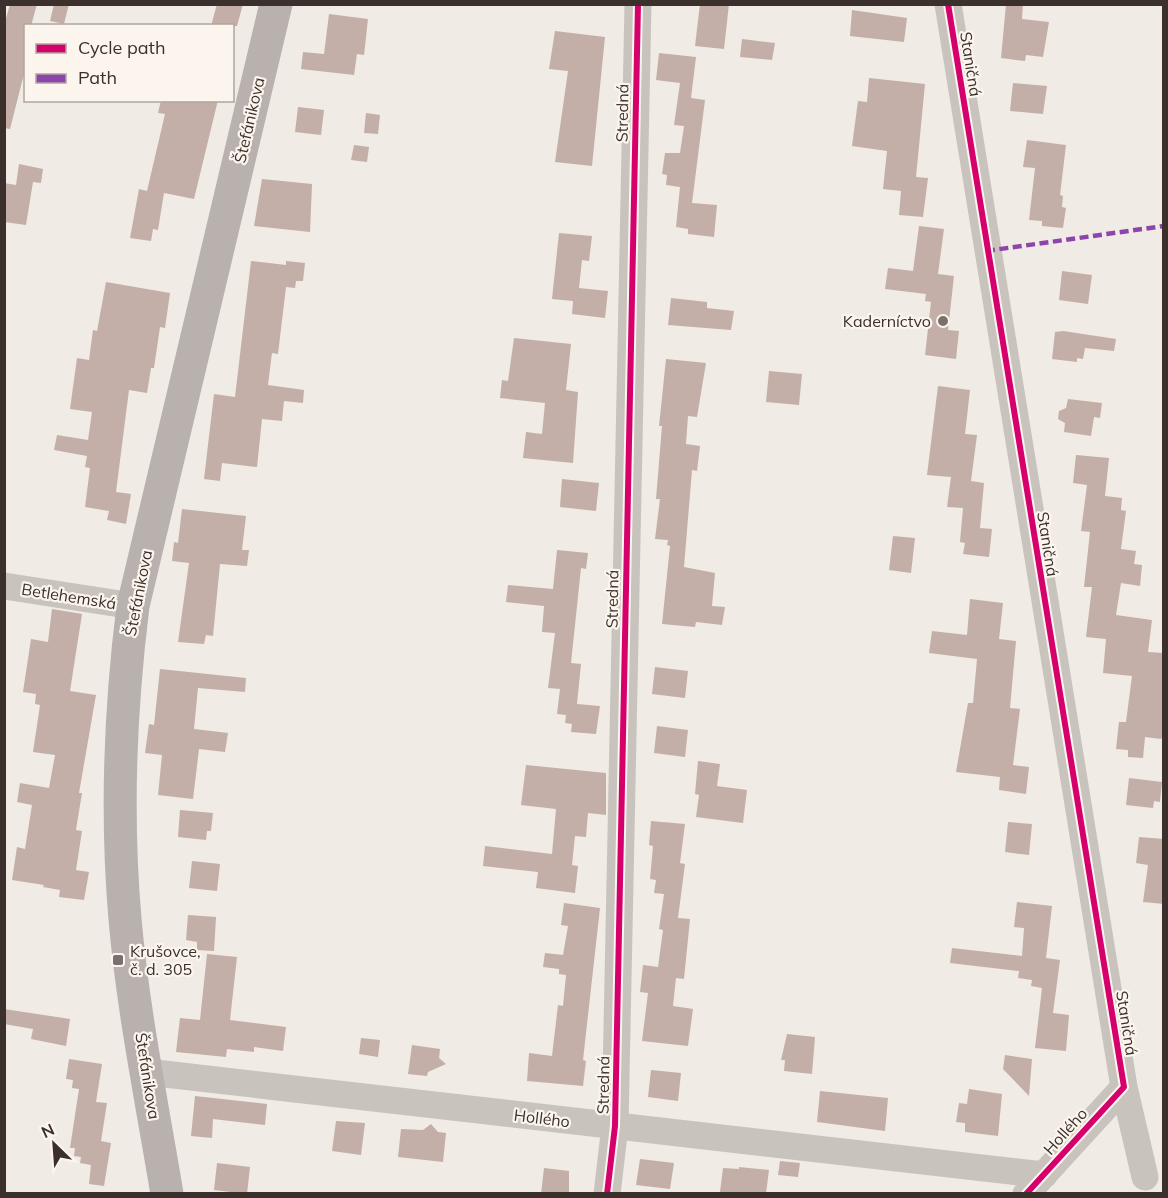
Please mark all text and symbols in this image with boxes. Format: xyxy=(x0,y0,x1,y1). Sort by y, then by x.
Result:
legend xyxy=(24,24,234,102)
street label: Staničná xyxy=(956,30,986,98)
text: Cycle path xyxy=(78,36,165,59)
text: Path xyxy=(78,66,117,89)
street label: Štefánikova xyxy=(229,75,269,165)
street label: Stredná xyxy=(611,84,633,142)
place label: Kaderníctvo xyxy=(843,311,931,331)
marker: Kaderníctvo xyxy=(936,314,950,328)
street label: Staničná xyxy=(1033,510,1063,578)
street label: Štefánikova xyxy=(120,548,156,638)
street label: Stredná xyxy=(601,570,623,628)
street label: Betlehemská xyxy=(20,579,118,613)
place label: Krušovce, č. d. 305 xyxy=(130,941,201,979)
marker: Krušovce, č. d. 305 xyxy=(111,953,125,967)
street label: Staničná xyxy=(1112,989,1142,1057)
street label: Štefánikova xyxy=(131,1031,165,1121)
street label: Stredná xyxy=(592,1056,614,1114)
street label: Hollého xyxy=(1039,1103,1091,1159)
street label: Hollého xyxy=(513,1105,571,1131)
north arrow xyxy=(24,1114,84,1174)
text: N xyxy=(38,1119,57,1142)

